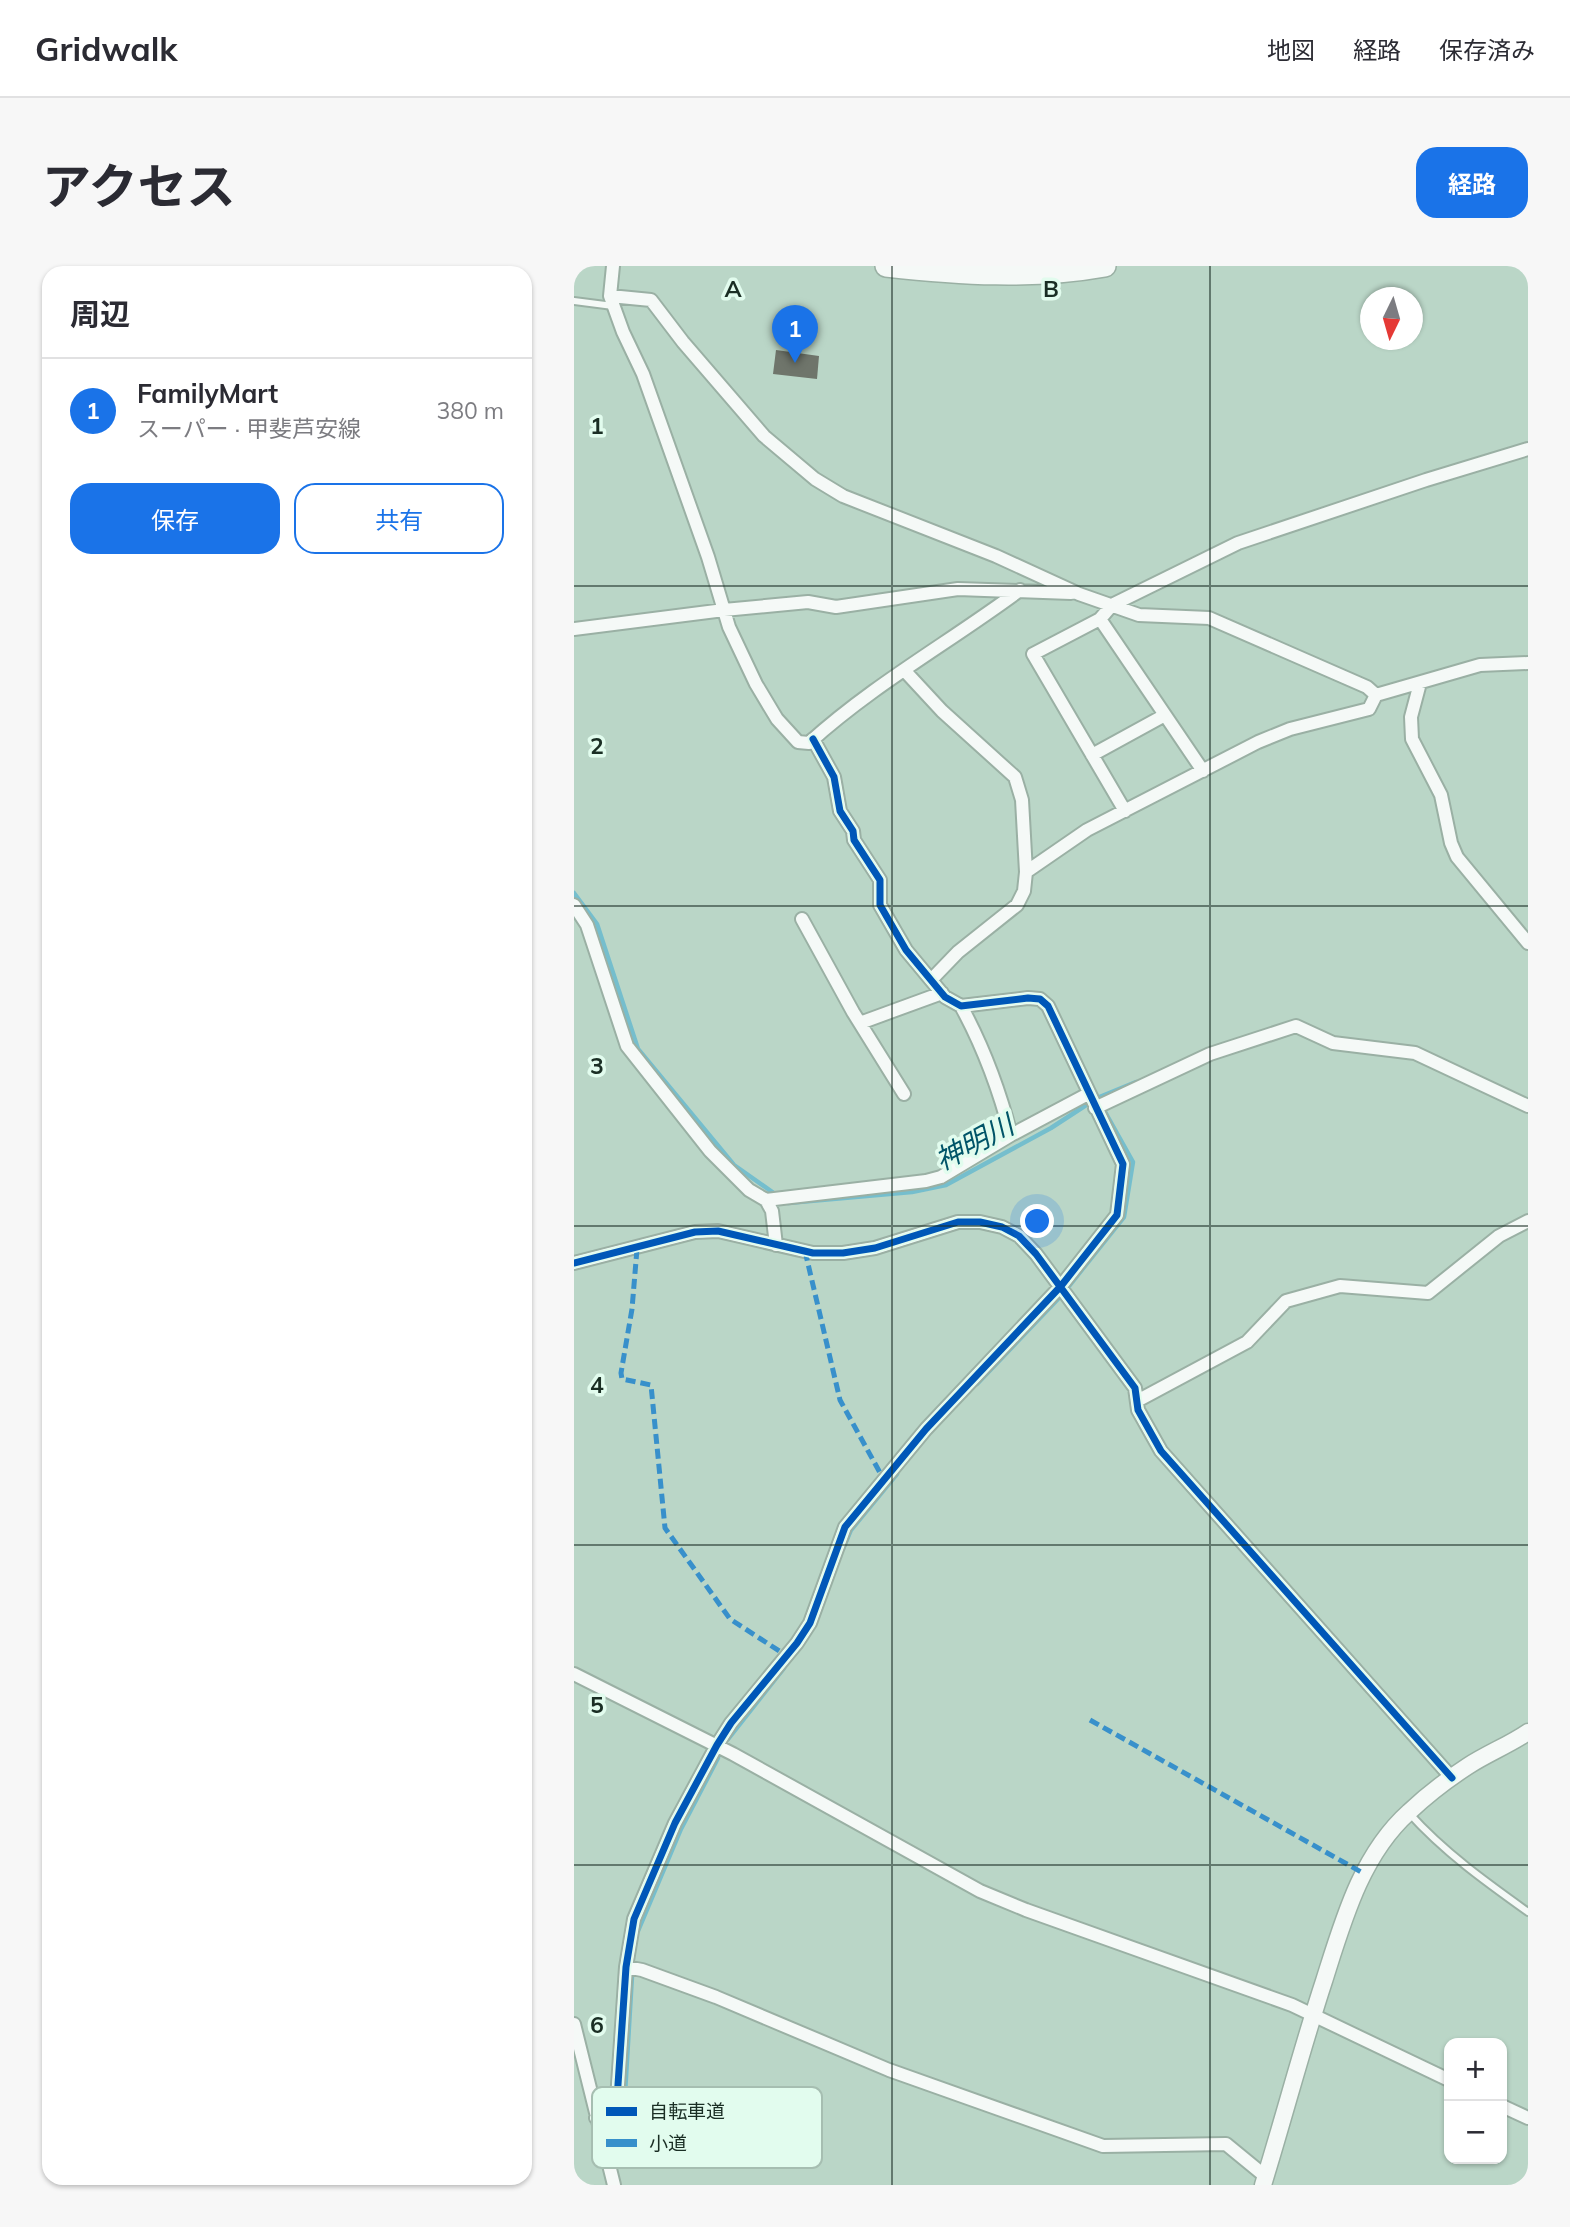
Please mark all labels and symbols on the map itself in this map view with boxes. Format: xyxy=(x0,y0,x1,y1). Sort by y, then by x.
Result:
text: A xyxy=(724,274,742,303)
text: B xyxy=(1043,274,1059,303)
north arrow xyxy=(1360,287,1423,350)
pin: 1 xyxy=(772,305,818,363)
text: 1 xyxy=(590,411,604,440)
text: 2 xyxy=(590,731,604,760)
text: 3 xyxy=(590,1051,604,1080)
water label: 神明川 xyxy=(929,1105,1022,1177)
your location xyxy=(1020,1204,1054,1238)
text: 4 xyxy=(590,1370,604,1399)
text: 5 xyxy=(590,1690,604,1719)
text: 6 xyxy=(590,2010,604,2039)
legend xyxy=(592,2087,822,2168)
text: 自転車道 xyxy=(649,2099,725,2123)
text: 小道 xyxy=(649,2131,687,2155)

